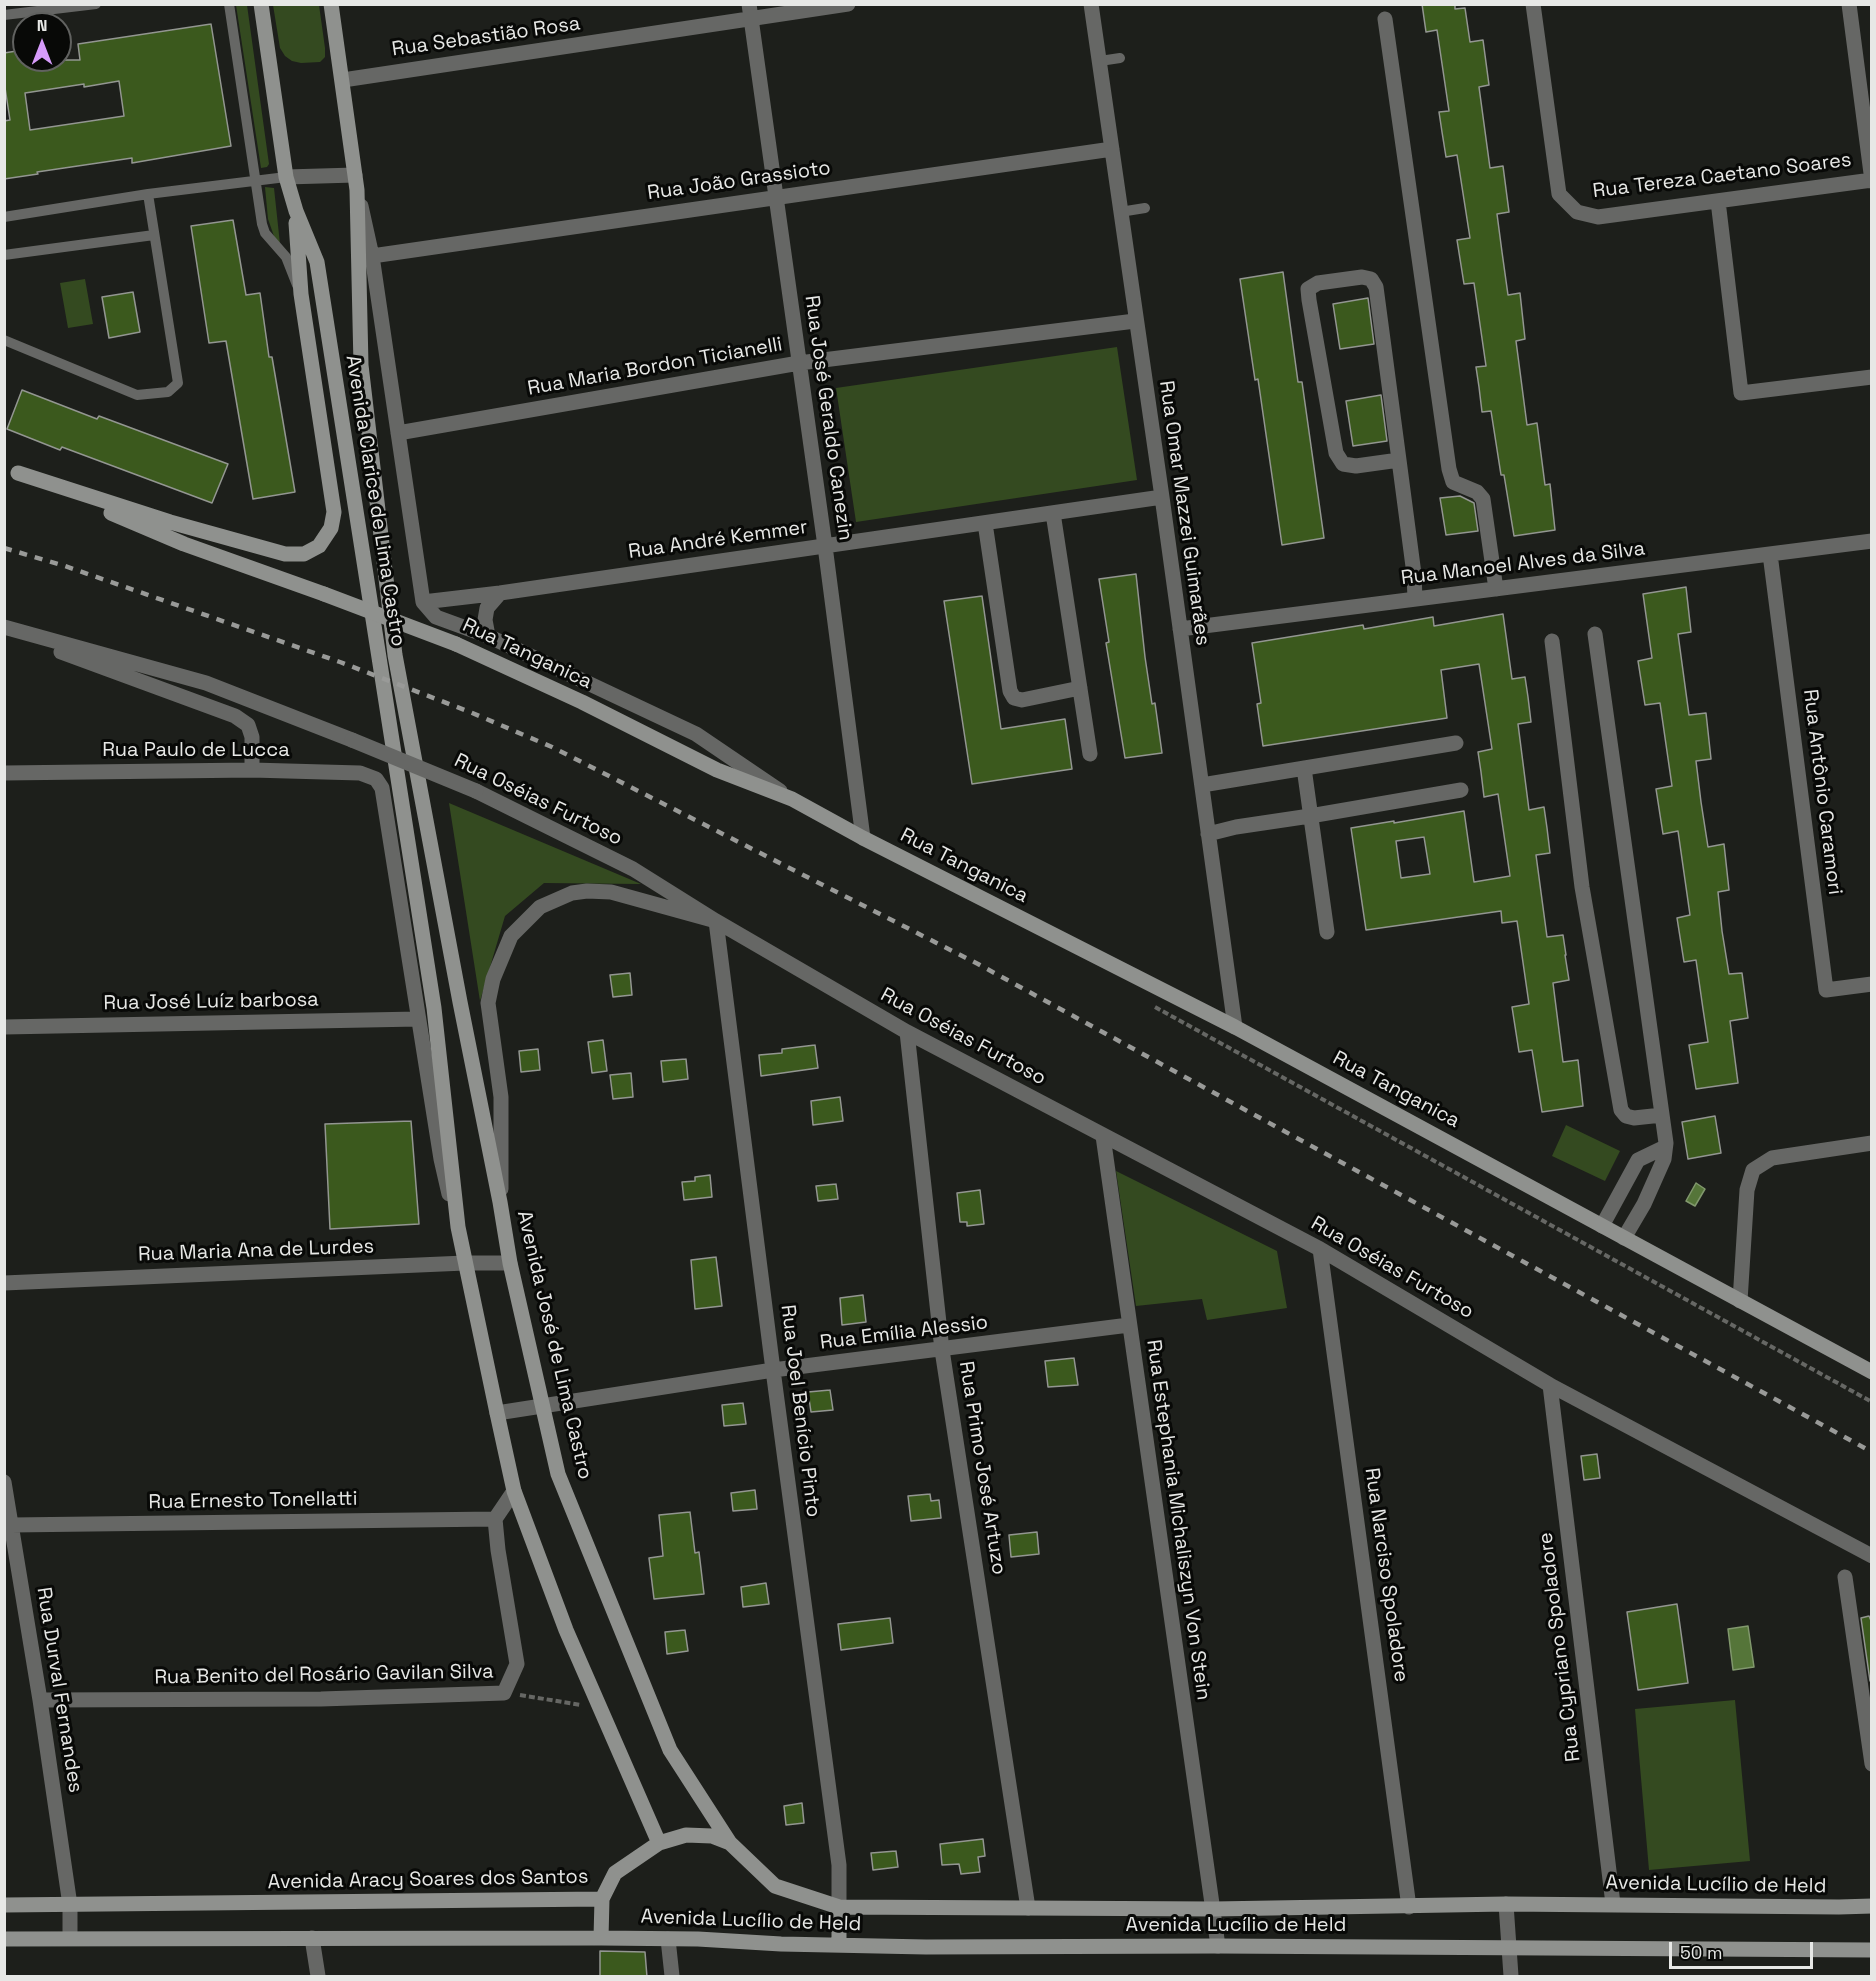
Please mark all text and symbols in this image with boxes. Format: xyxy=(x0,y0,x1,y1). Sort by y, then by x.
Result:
north arrow xyxy=(12,12,72,72)
street label: Rua Sebastião Rosa xyxy=(390,12,582,62)
text: N xyxy=(37,15,47,36)
street label: Rua Tereza Caetano Soares xyxy=(1591,148,1853,204)
street label: Rua João Grassioto xyxy=(646,156,832,206)
street label: Rua José Geraldo Canezin xyxy=(799,294,857,542)
street label: Rua Maria Bordon Ticianelli xyxy=(526,333,784,401)
street label: Avenida Clarice de Lima Castro xyxy=(340,354,410,648)
street label: Rua Omar Mazzei Guimarães xyxy=(1154,379,1214,647)
street label: Rua André Kemmer xyxy=(627,516,809,564)
street label: Rua Manoel Alves da Silva xyxy=(1400,537,1646,591)
street label: Rua Tanganica xyxy=(458,613,596,695)
street label: Rua Antônio Caramori xyxy=(1797,688,1847,896)
street label: Rua Paulo de Lucca xyxy=(102,739,290,763)
street label: Rua Oséias Furtoso xyxy=(450,749,626,851)
street label: Rua Tanganica xyxy=(896,823,1032,909)
street label: Rua Oséias Furtoso xyxy=(876,983,1050,1091)
street label: Rua José Luíz barbosa xyxy=(103,988,319,1016)
street label: Rua Tanganica xyxy=(1328,1046,1464,1134)
street label: Avenida José de Lima Castro xyxy=(511,1208,597,1482)
street label: Rua Oséias Furtoso xyxy=(1306,1212,1478,1324)
street label: Rua Maria Ana de Lurdes xyxy=(138,1235,374,1267)
street label: Rua Joel Benício Pinto xyxy=(775,1303,825,1519)
street label: Rua Emília Alessio xyxy=(819,1311,989,1355)
street label: Rua Estephania Michaliszyn Von Stein xyxy=(1141,1338,1215,1702)
street label: Rua Primo José Artuzo xyxy=(953,1360,1011,1576)
street label: Rua Narciso Spoladore xyxy=(1359,1466,1413,1684)
street label: Rua Ernesto Tonellatti xyxy=(148,1487,358,1515)
street label: Rua Cypriano Spoladore xyxy=(1534,1531,1586,1763)
street label: Rua Durval Fernandes xyxy=(31,1585,87,1795)
street label: Rua Benito del Rosário Gavilan Silva xyxy=(154,1660,494,1690)
street label: Avenida Aracy Soares dos Santos xyxy=(267,1865,589,1895)
street label: Avenida Lucílio de Held xyxy=(1605,1871,1827,1899)
street label: Avenida Lucílio de Held xyxy=(640,1905,862,1937)
street label: Avenida Lucílio de Held xyxy=(1126,1914,1346,1938)
scale bar xyxy=(1672,1930,1816,1968)
text: 50 m xyxy=(1680,1941,1722,1964)

